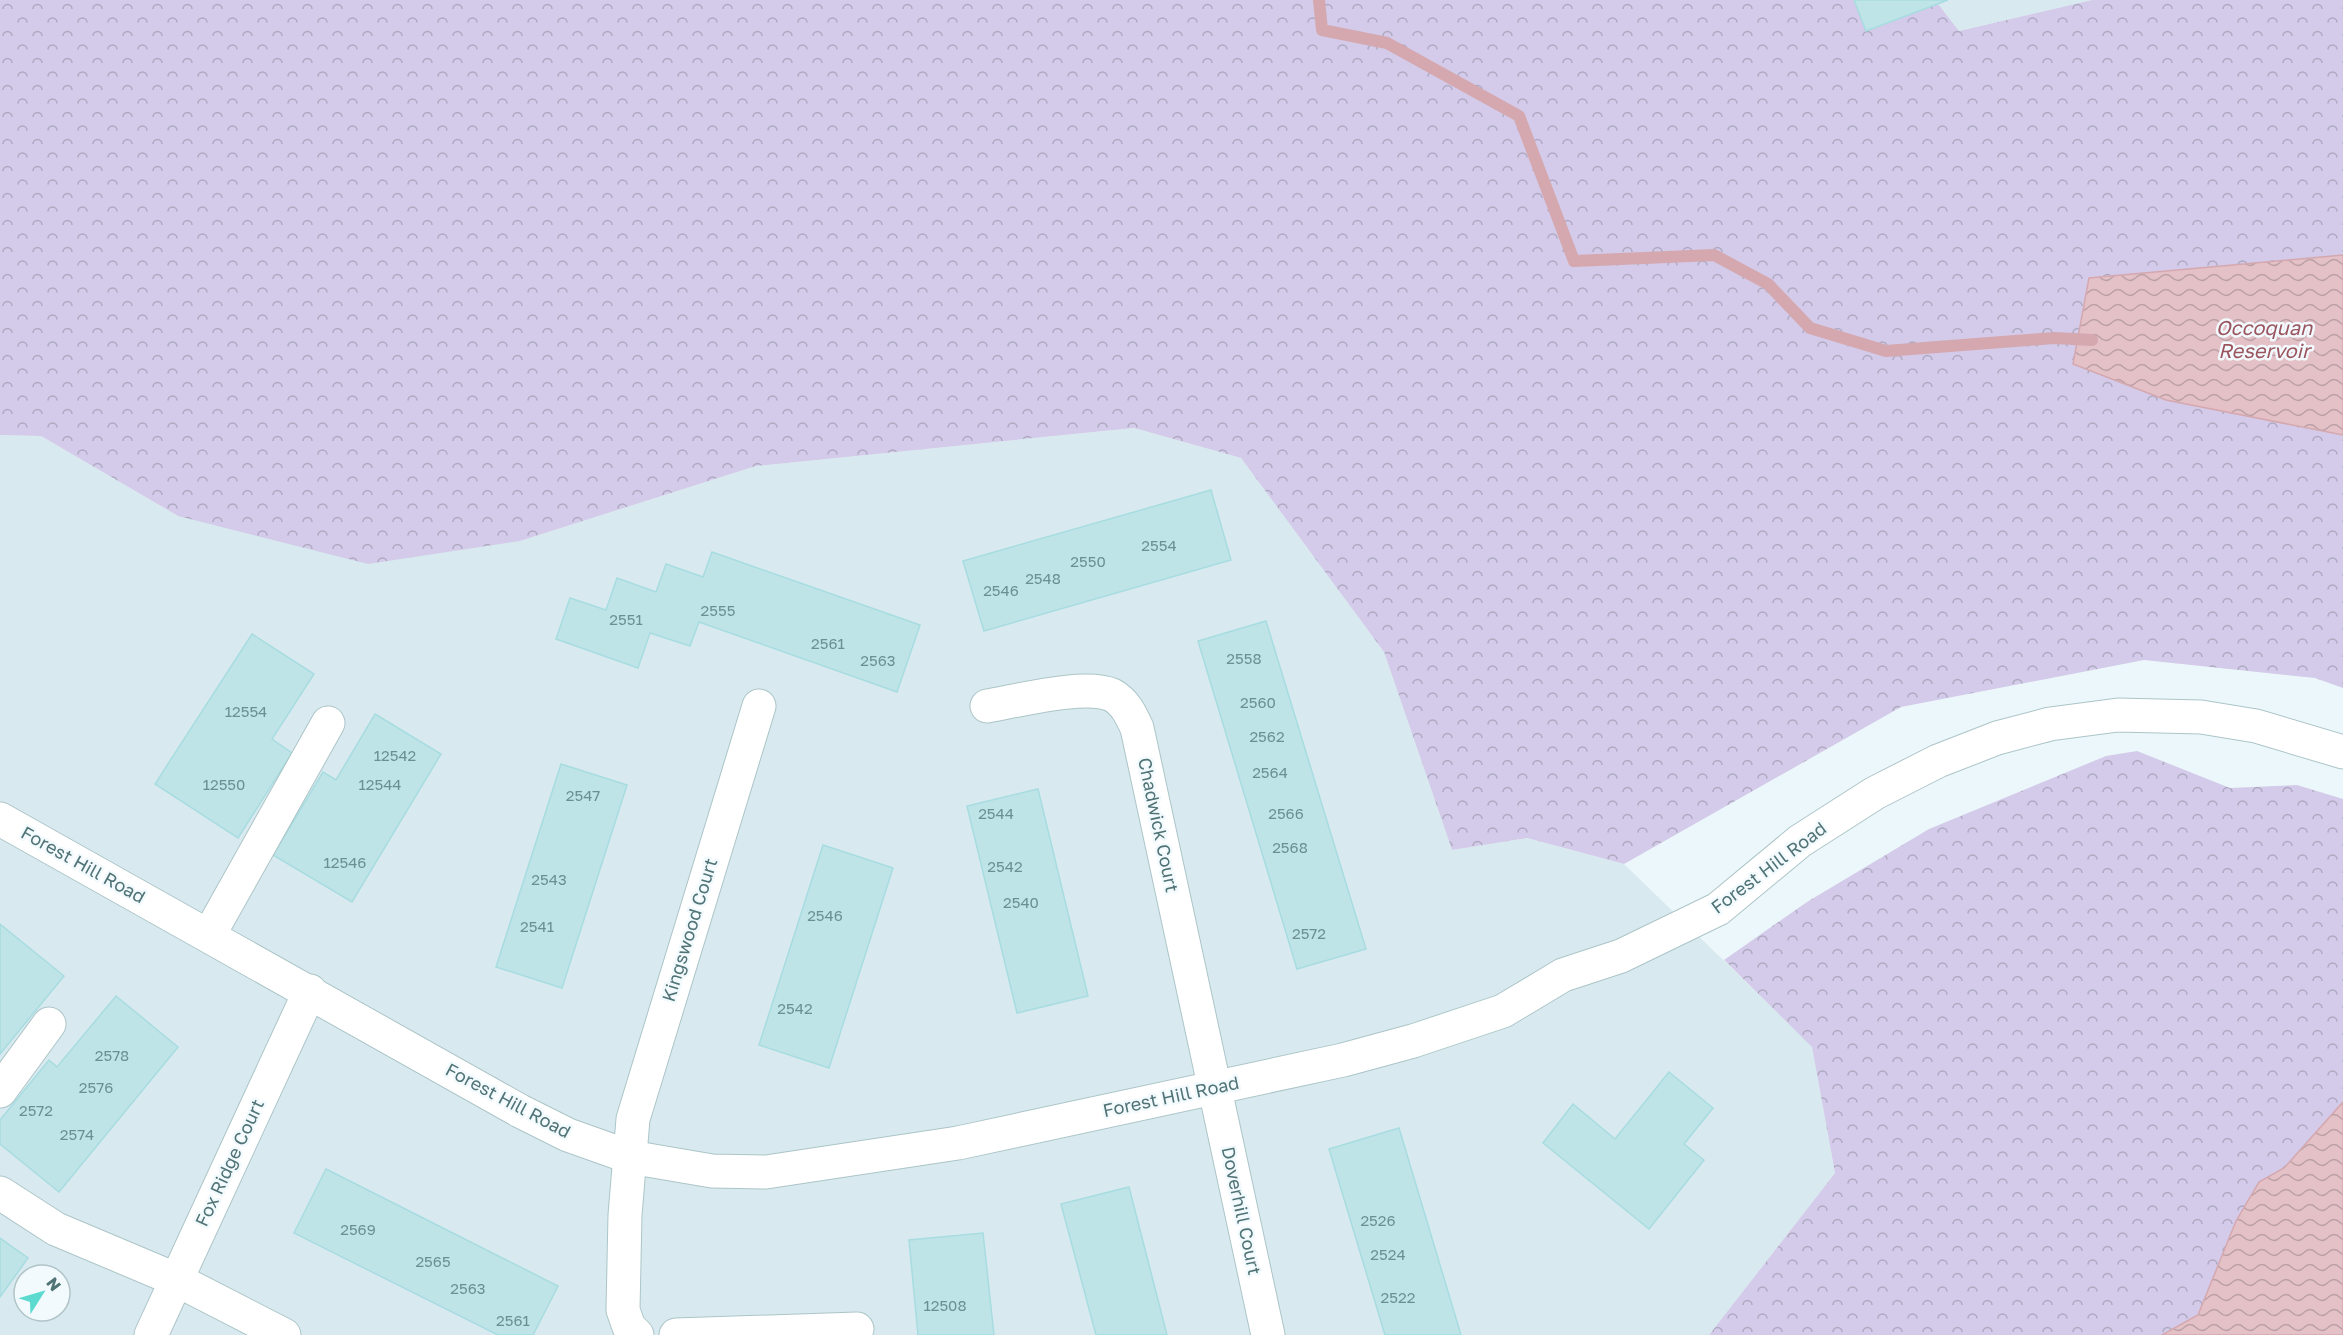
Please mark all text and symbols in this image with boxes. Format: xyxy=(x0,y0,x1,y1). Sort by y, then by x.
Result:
water label: Occoquan Reservoir xyxy=(2216,315,2313,362)
house number: 2554 xyxy=(1141,536,1177,554)
house number: 2550 xyxy=(1070,552,1106,570)
house number: 2548 xyxy=(1025,569,1061,587)
house number: 2546 xyxy=(983,581,1019,599)
house number: 2555 xyxy=(701,601,735,619)
house number: 2551 xyxy=(609,610,643,628)
house number: 2561 xyxy=(811,634,845,652)
house number: 2558 xyxy=(1226,649,1262,667)
house number: 2563 xyxy=(860,651,896,669)
house number: 2560 xyxy=(1240,693,1276,711)
house number: 12554 xyxy=(225,702,267,720)
house number: 2562 xyxy=(1249,727,1285,745)
house number: 12542 xyxy=(374,746,416,764)
street label: Chadwick Court xyxy=(1134,756,1184,894)
house number: 2564 xyxy=(1252,763,1288,781)
house number: 12550 xyxy=(203,775,245,793)
house number: 12544 xyxy=(359,775,401,793)
house number: 2547 xyxy=(566,786,600,804)
house number: 2544 xyxy=(978,804,1014,822)
house number: 2566 xyxy=(1268,804,1304,822)
street label: Forest Hill Road xyxy=(1706,817,1830,918)
street label: Forest Hill Road xyxy=(18,821,149,907)
house number: 2568 xyxy=(1272,838,1308,856)
house number: 12546 xyxy=(324,853,366,871)
street label: Kingswood Court xyxy=(657,855,721,1004)
house number: 2542 xyxy=(987,857,1023,875)
house number: 2543 xyxy=(531,870,567,888)
house number: 2540 xyxy=(1003,893,1039,911)
house number: 2546 xyxy=(807,906,843,924)
house number: 2541 xyxy=(520,917,554,935)
house number: 2572 xyxy=(1292,924,1326,942)
house number: 2542 xyxy=(777,999,813,1017)
house number: 2578 xyxy=(95,1046,129,1064)
street label: Forest Hill Road xyxy=(442,1058,575,1142)
street label: Forest Hill Road xyxy=(1101,1071,1241,1121)
house number: 2576 xyxy=(79,1078,113,1096)
street label: Fox Ridge Court xyxy=(190,1095,268,1230)
house number: 2572 xyxy=(19,1101,53,1119)
house number: 2574 xyxy=(60,1125,94,1143)
street label: Doverhill Court xyxy=(1218,1145,1266,1277)
house number: 2526 xyxy=(1360,1211,1396,1229)
house number: 2569 xyxy=(340,1220,376,1238)
house number: 2524 xyxy=(1370,1245,1406,1263)
house number: 2565 xyxy=(415,1252,451,1270)
north arrow xyxy=(12,1263,72,1323)
text: N xyxy=(42,1273,66,1295)
house number: 2563 xyxy=(450,1279,486,1297)
house number: 2522 xyxy=(1381,1288,1415,1306)
house number: 12508 xyxy=(923,1296,967,1314)
house number: 2561 xyxy=(496,1311,530,1329)

